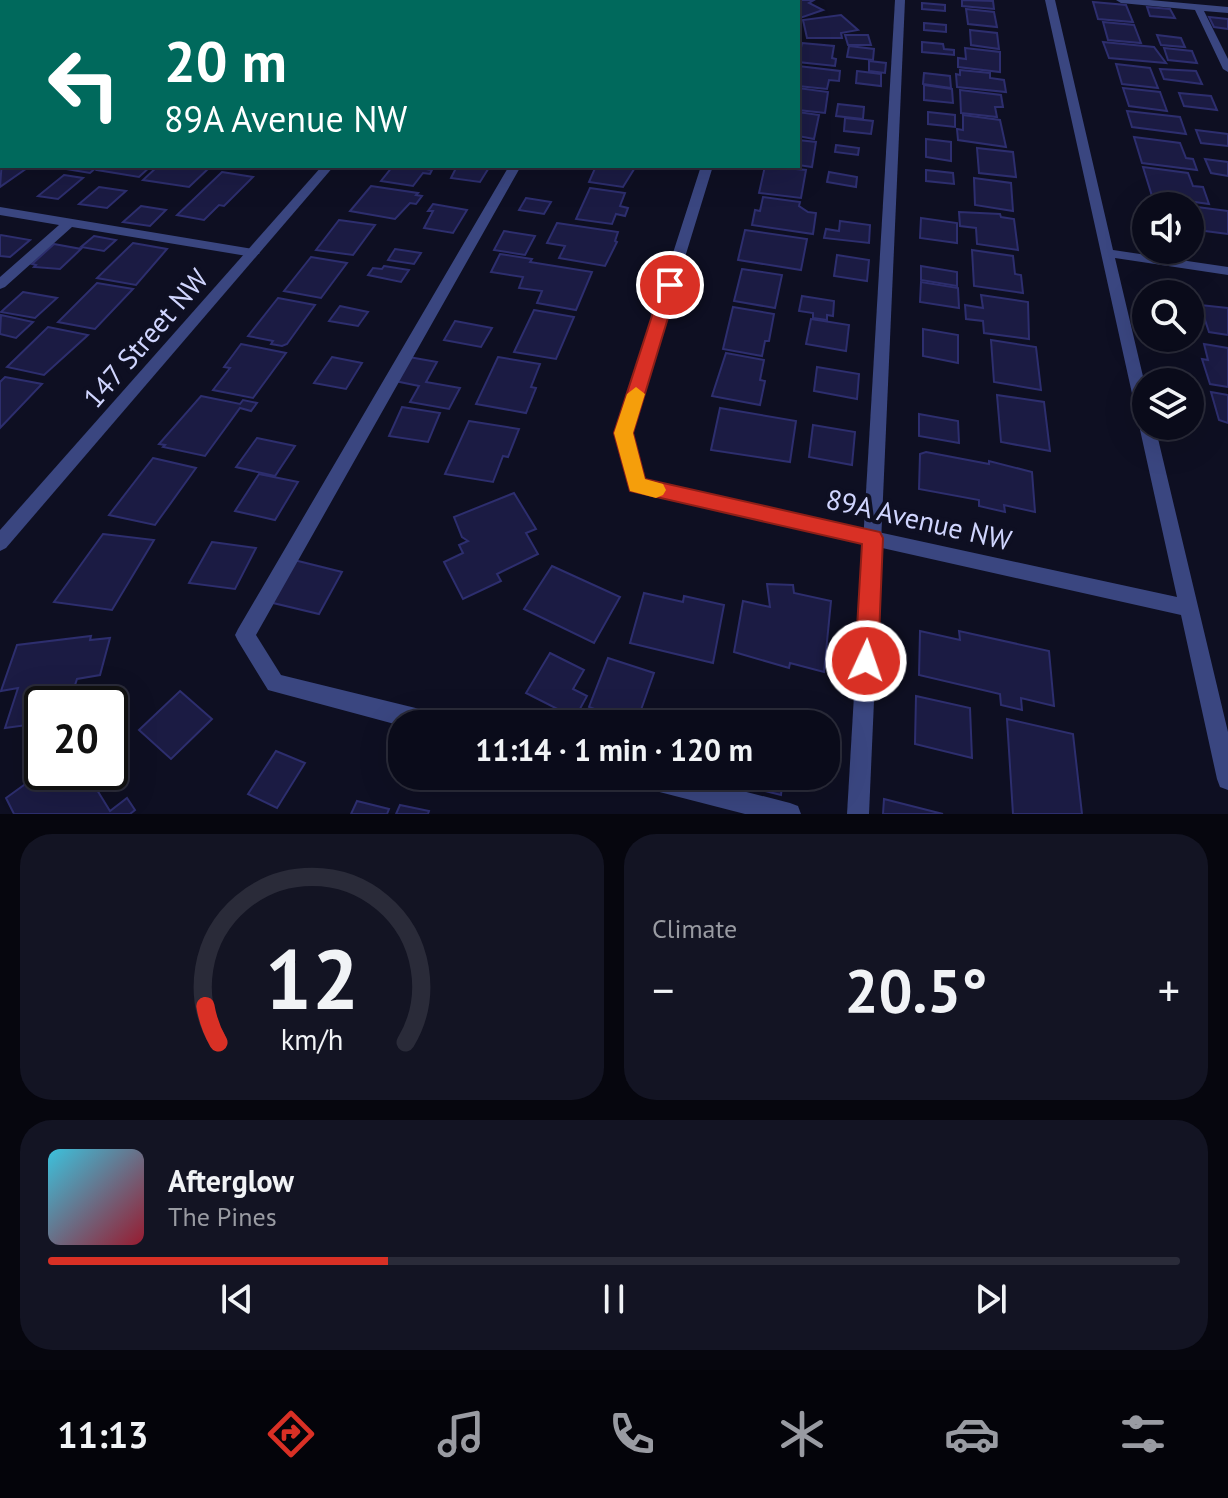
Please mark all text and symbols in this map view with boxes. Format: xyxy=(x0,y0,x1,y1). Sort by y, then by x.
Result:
text: 20 m xyxy=(164,25,287,97)
icon: left xyxy=(32,32,136,136)
text: 89A Avenue NW xyxy=(164,95,407,142)
map controls xyxy=(1132,192,1204,440)
button: sound xyxy=(1132,192,1204,264)
pin xyxy=(636,251,704,319)
street label: 147 Street NW xyxy=(74,261,216,415)
icon: arrive xyxy=(648,263,692,307)
button: search xyxy=(1132,280,1204,352)
button: layers xyxy=(1132,368,1204,440)
street label: 89A Avenue NW xyxy=(823,480,1015,558)
position arrow xyxy=(824,619,908,703)
speed limit sign: 20 xyxy=(24,686,128,790)
text: 11:14 · 1 min · 120 m xyxy=(475,730,753,769)
text: Climate xyxy=(652,912,737,945)
text: 12 xyxy=(265,924,359,1032)
text: 20.5° xyxy=(844,951,988,1029)
text: − xyxy=(652,961,674,1018)
text: + xyxy=(1158,961,1180,1018)
text: km/h xyxy=(281,1021,343,1058)
text: Afterglow xyxy=(168,1161,294,1200)
text: The Pines xyxy=(168,1200,277,1233)
icon: previous xyxy=(215,1277,259,1321)
icon: pause xyxy=(592,1277,636,1321)
icon: next xyxy=(969,1277,1013,1321)
icon: directions xyxy=(263,1406,319,1462)
icon: music xyxy=(433,1406,489,1462)
icon: phone xyxy=(604,1406,660,1462)
icon: climate xyxy=(774,1406,830,1462)
icon: car xyxy=(944,1406,1000,1462)
icon: filters xyxy=(1115,1406,1171,1462)
text: 11:13 xyxy=(57,1411,149,1458)

